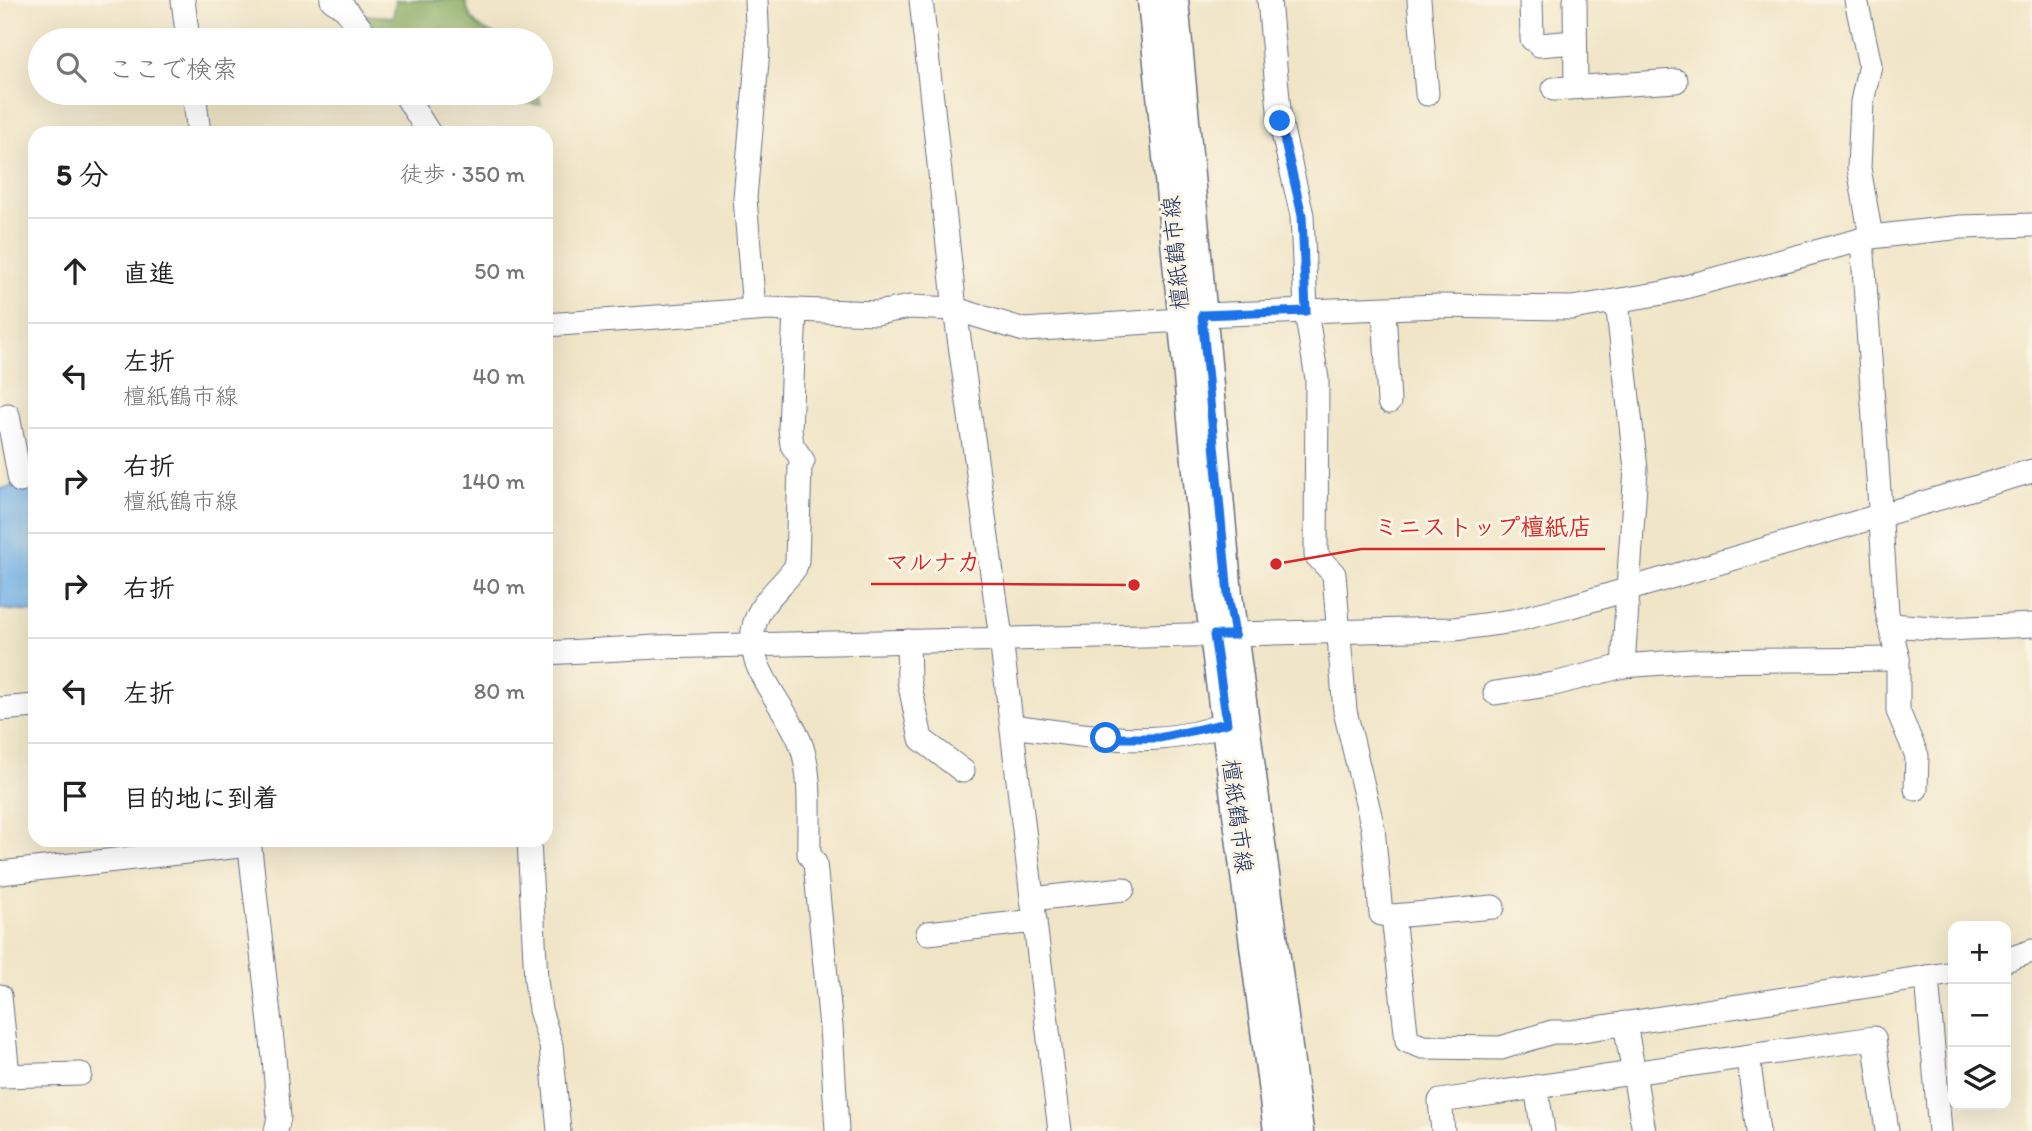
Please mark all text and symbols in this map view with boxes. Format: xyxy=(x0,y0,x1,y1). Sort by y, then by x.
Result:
search box xyxy=(28,28,553,105)
icon: search xyxy=(52,48,90,86)
text: ここで検索 xyxy=(108,53,238,85)
route end xyxy=(1264,105,1295,136)
text: 5 分 xyxy=(56,156,109,193)
text: 徒歩 · 350 m xyxy=(400,160,525,188)
street label: 檀紙鶴市線 xyxy=(1156,194,1194,312)
icon: ahead xyxy=(56,252,94,290)
text: 直進 xyxy=(123,257,175,289)
text: 50 m xyxy=(474,257,525,285)
text: 左折 xyxy=(123,345,175,377)
icon: left xyxy=(56,357,94,395)
text: 40 m xyxy=(472,362,525,390)
text: 檀紙鶴市線 xyxy=(123,382,238,410)
text: 右折 xyxy=(123,450,175,482)
icon: right xyxy=(56,462,94,500)
text: 140 m xyxy=(462,467,525,495)
text: 檀紙鶴市線 xyxy=(123,487,238,515)
callout: ミニストップ檀紙店 xyxy=(1361,504,1605,549)
text: ミニストップ檀紙店 xyxy=(1374,512,1592,541)
callout: マルナカ xyxy=(871,539,995,584)
text: マルナカ xyxy=(885,547,981,576)
icon: right xyxy=(56,567,94,605)
text: 右折 xyxy=(123,572,175,604)
text: 40 m xyxy=(472,572,525,600)
icon: left xyxy=(56,672,94,710)
text: 左折 xyxy=(123,677,175,709)
text: 80 m xyxy=(474,677,525,705)
route start xyxy=(1090,722,1121,753)
street label: 檀紙鶴市線 xyxy=(1217,757,1259,875)
icon: arrive xyxy=(56,777,94,815)
text: 目的地に到着 xyxy=(123,782,279,814)
map controls xyxy=(1948,921,2011,1110)
button: + xyxy=(1948,921,2011,984)
button: − xyxy=(1948,984,2011,1047)
button: layers xyxy=(1948,1047,2011,1110)

